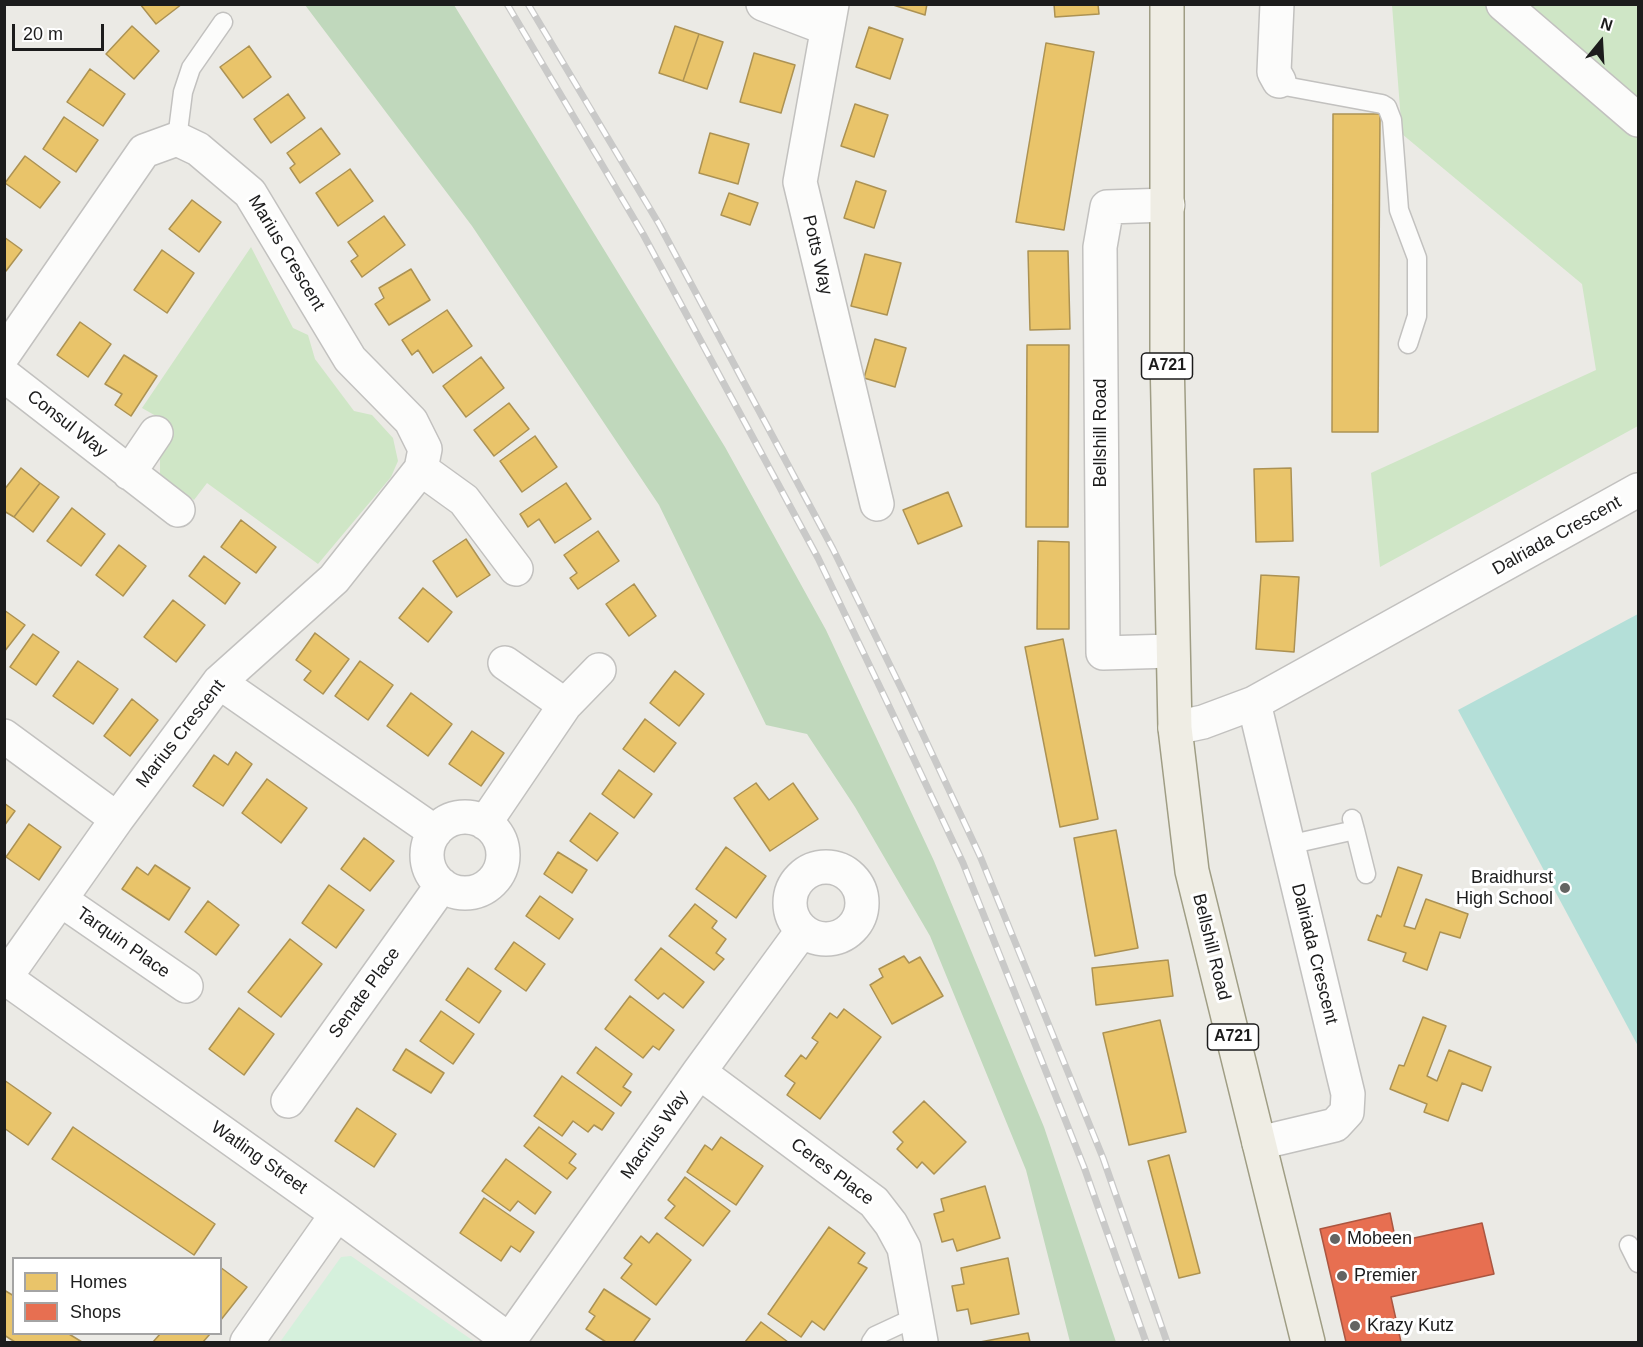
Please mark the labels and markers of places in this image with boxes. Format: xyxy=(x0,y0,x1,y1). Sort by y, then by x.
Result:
place label: Braidhurst High School xyxy=(1456,867,1553,910)
marker: Braidhurst High School xyxy=(1558,881,1572,895)
place label: Mobeen xyxy=(1347,1228,1412,1250)
marker: Mobeen xyxy=(1328,1232,1342,1246)
place label: Premier xyxy=(1354,1265,1417,1287)
marker: Premier xyxy=(1335,1269,1349,1283)
place label: Krazy Kutz xyxy=(1367,1315,1454,1337)
marker: Krazy Kutz xyxy=(1348,1319,1362,1333)

